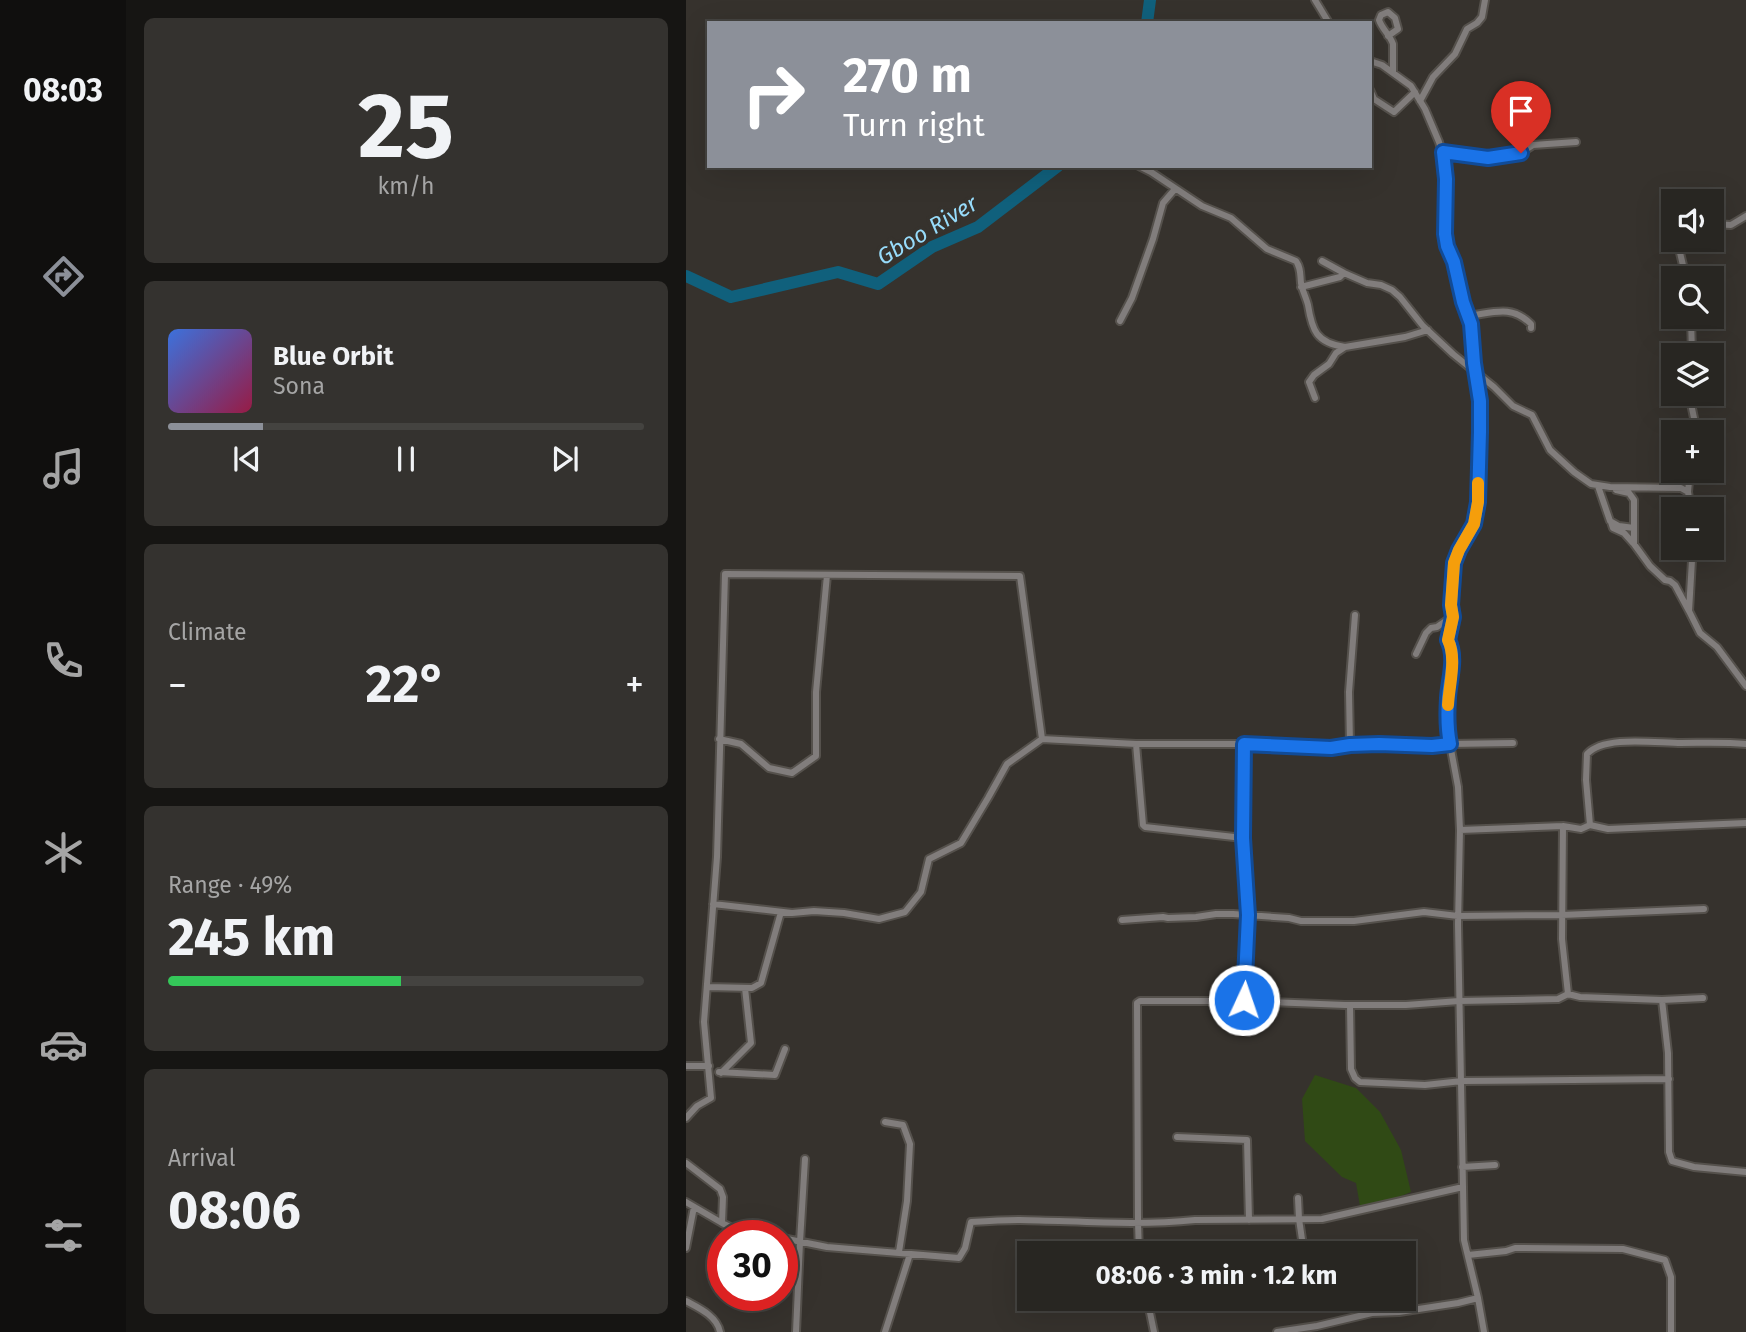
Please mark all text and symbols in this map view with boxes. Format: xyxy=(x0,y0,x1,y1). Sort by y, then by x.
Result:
text: 270 m xyxy=(843,46,972,105)
icon: right xyxy=(728,49,819,140)
text: 08:03 xyxy=(23,71,103,109)
text: 25 xyxy=(358,72,454,181)
pin xyxy=(1491,81,1551,153)
icon: arrive xyxy=(1502,92,1540,130)
text: Turn right xyxy=(843,106,985,144)
text: km/h xyxy=(378,172,434,200)
water label: Gboo River xyxy=(872,188,983,271)
map controls xyxy=(1661,189,1724,560)
button: sound xyxy=(1661,189,1724,252)
icon: directions xyxy=(39,252,88,301)
button: search xyxy=(1661,266,1724,329)
text: Blue Orbit xyxy=(273,341,393,372)
button: layers xyxy=(1661,343,1724,406)
text: Sona xyxy=(273,372,325,400)
button: + xyxy=(1661,420,1724,483)
icon: previous xyxy=(228,440,266,478)
icon: pause xyxy=(387,440,425,478)
icon: next xyxy=(546,440,584,478)
icon: music xyxy=(39,444,88,493)
button: − xyxy=(1661,497,1724,560)
text: Climate xyxy=(168,618,247,646)
icon: phone xyxy=(39,636,88,685)
text: 22° xyxy=(366,653,446,716)
text: − xyxy=(168,662,187,708)
text: + xyxy=(625,662,644,708)
icon: climate xyxy=(39,828,88,877)
text: Range · 49% xyxy=(168,871,292,899)
text: 245 km xyxy=(168,906,335,969)
position arrow xyxy=(1207,963,1281,1037)
icon: car xyxy=(39,1020,88,1069)
text: Arrival xyxy=(168,1144,235,1172)
text: 08:06 xyxy=(168,1179,301,1242)
icon: filters xyxy=(39,1211,88,1260)
speed limit sign: 30 xyxy=(707,1220,798,1311)
text: 08:06 · 3 min · 1.2 km xyxy=(1096,1260,1337,1291)

